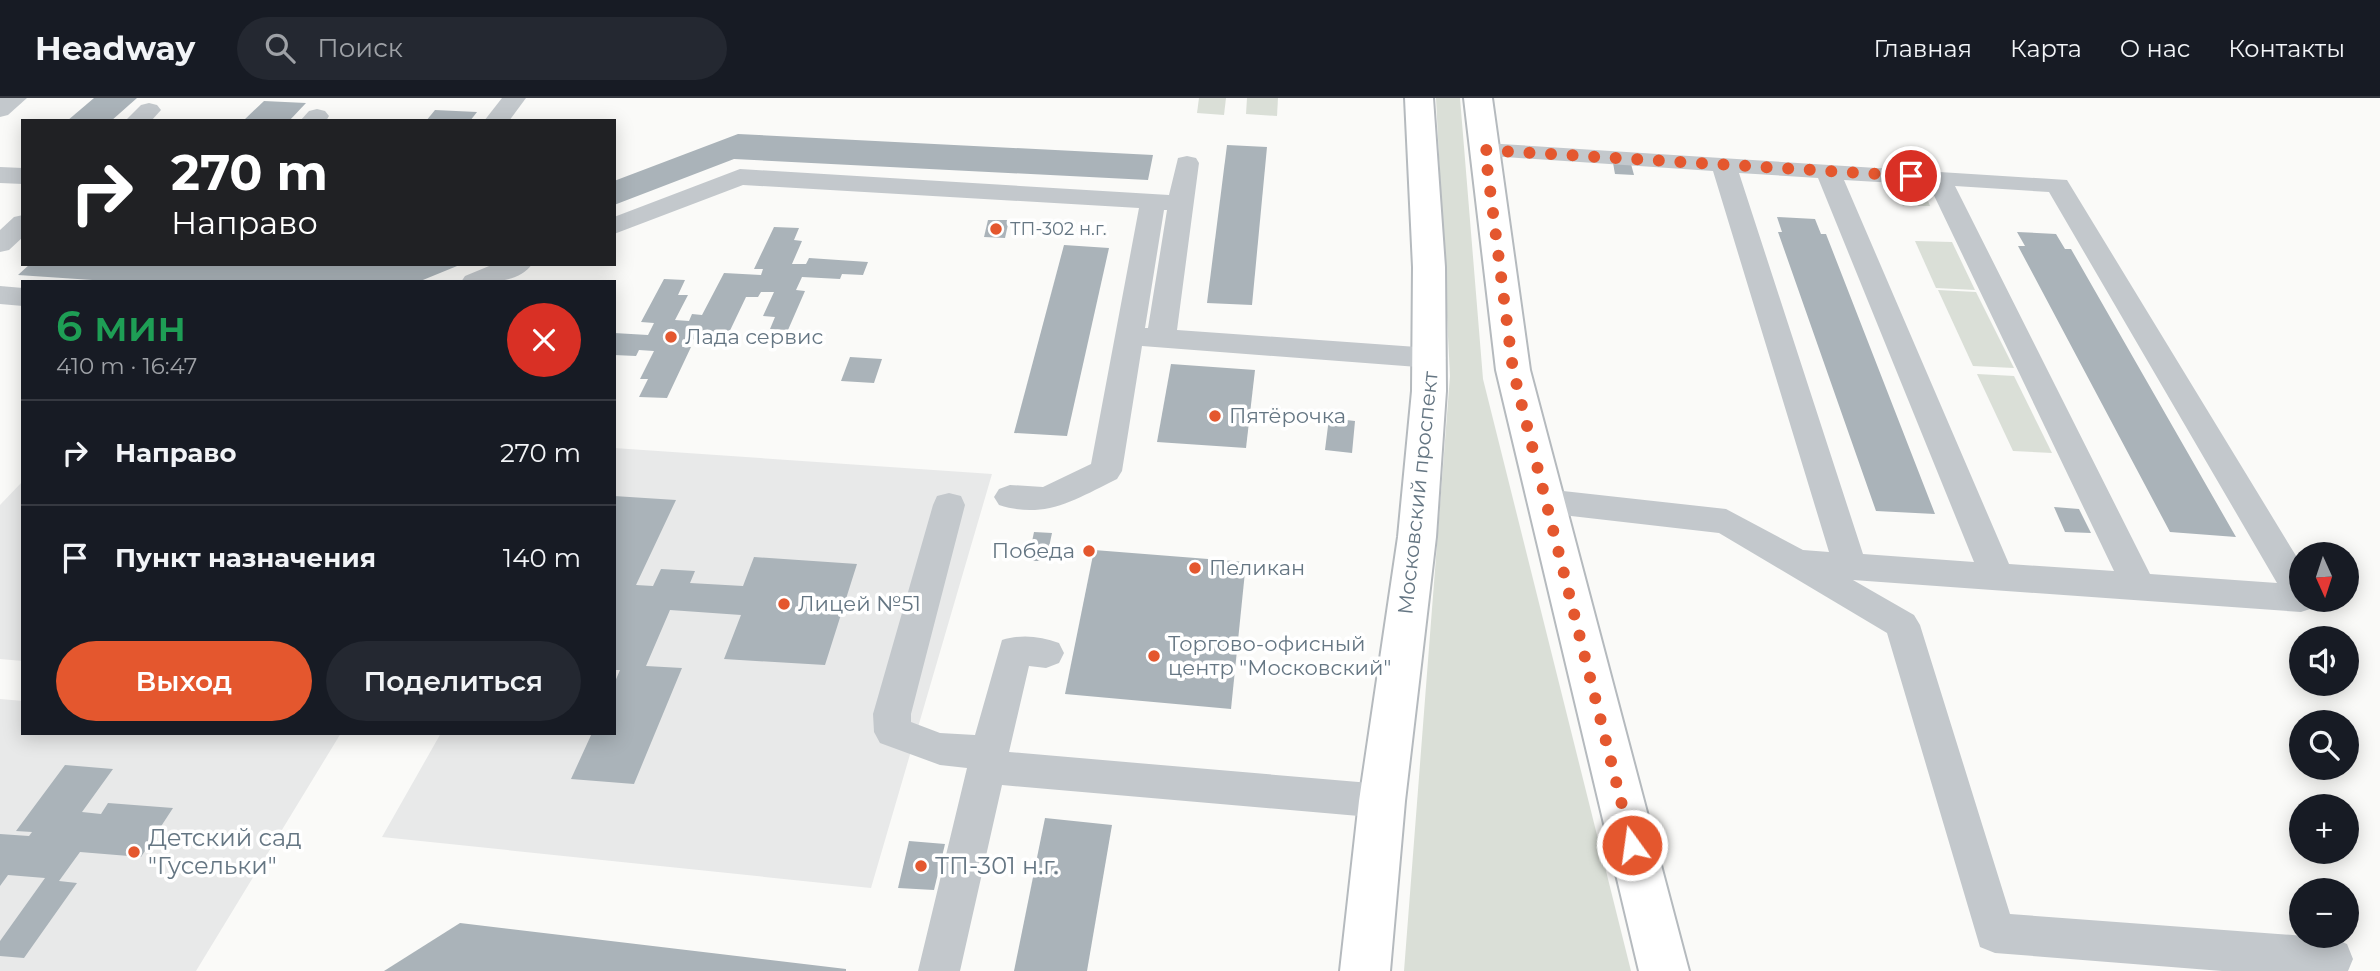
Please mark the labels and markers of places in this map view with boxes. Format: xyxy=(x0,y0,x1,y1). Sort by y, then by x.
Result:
pin xyxy=(1881,146,1941,206)
place label: ТП-302 н.г. xyxy=(1010,218,1106,240)
marker: ТП-302 н.г. xyxy=(988,221,1004,237)
place label: Лада сервис xyxy=(685,324,823,349)
marker: Лада сервис xyxy=(663,329,679,345)
place label: Пятёрочка xyxy=(1229,403,1346,428)
marker: Пятёрочка xyxy=(1207,408,1223,424)
place label: Победа xyxy=(992,538,1075,563)
marker: Победа xyxy=(1081,543,1097,559)
place label: Пеликан xyxy=(1209,555,1305,580)
marker: Пеликан xyxy=(1187,560,1203,576)
place label: Лицей №51 xyxy=(798,591,921,616)
marker: Лицей №51 xyxy=(776,596,792,612)
place label: Торгово-офисный центр "Московский" xyxy=(1168,631,1391,680)
marker: Торгово-офисный центр "Московский" xyxy=(1146,648,1162,664)
place label: Детский сад "Гусельки" xyxy=(148,823,302,880)
marker: Детский сад "Гусельки" xyxy=(126,844,142,860)
place label: ТП-301 н.г. xyxy=(935,851,1059,880)
marker: ТП-301 н.г. xyxy=(913,858,929,874)

